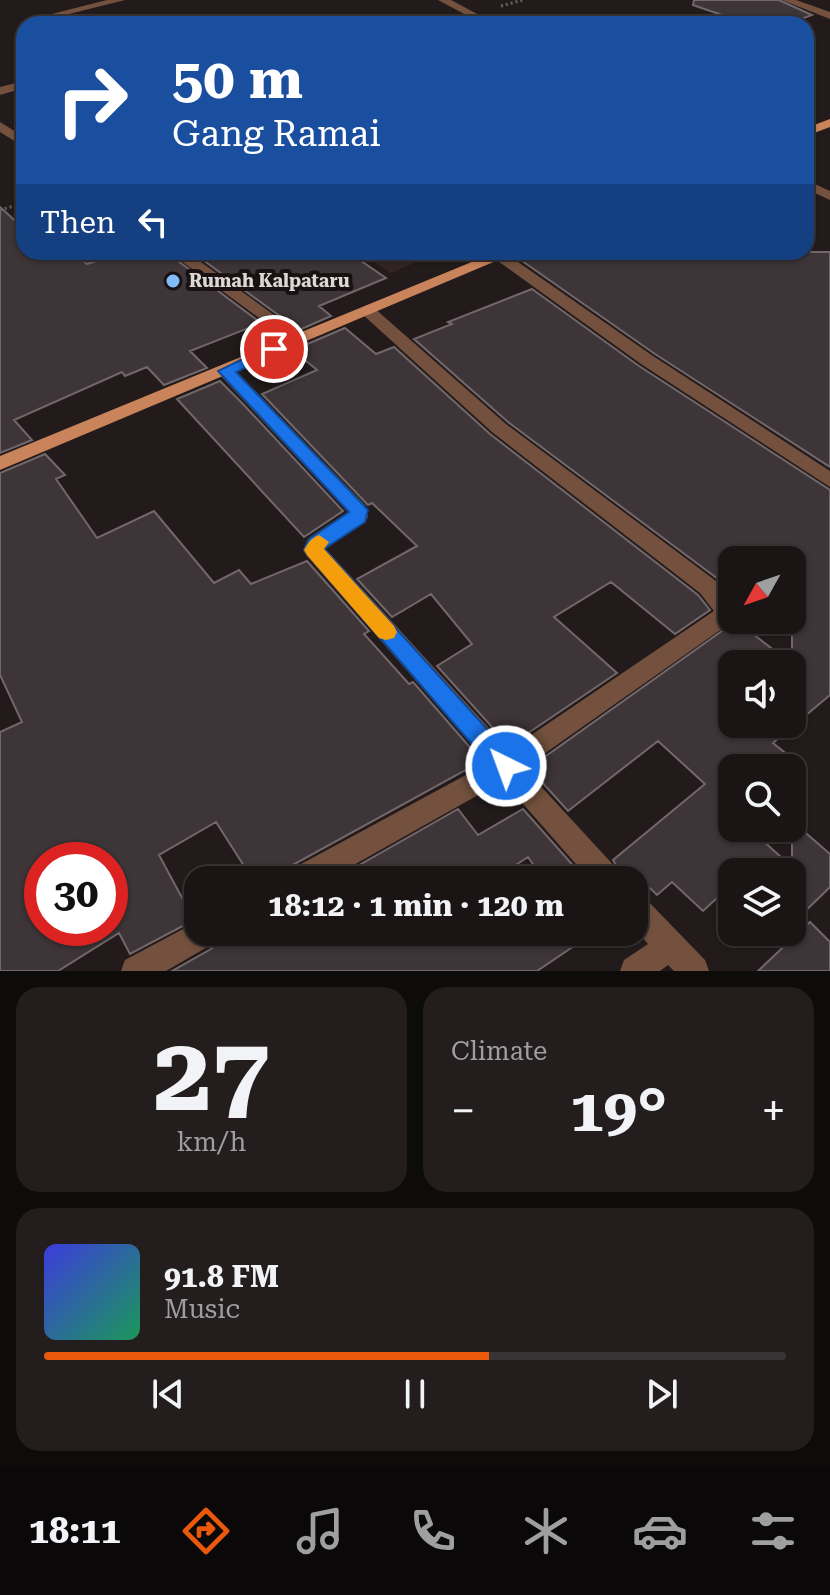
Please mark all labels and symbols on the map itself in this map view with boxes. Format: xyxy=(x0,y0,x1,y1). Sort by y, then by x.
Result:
place label: Rumah Kalpataru xyxy=(189,270,350,291)
marker: Rumah Kalpataru xyxy=(164,272,182,290)
pin xyxy=(240,315,308,383)
north arrow xyxy=(718,546,806,634)
position arrow xyxy=(464,724,548,808)
speed limit sign: 30 xyxy=(24,842,128,946)

